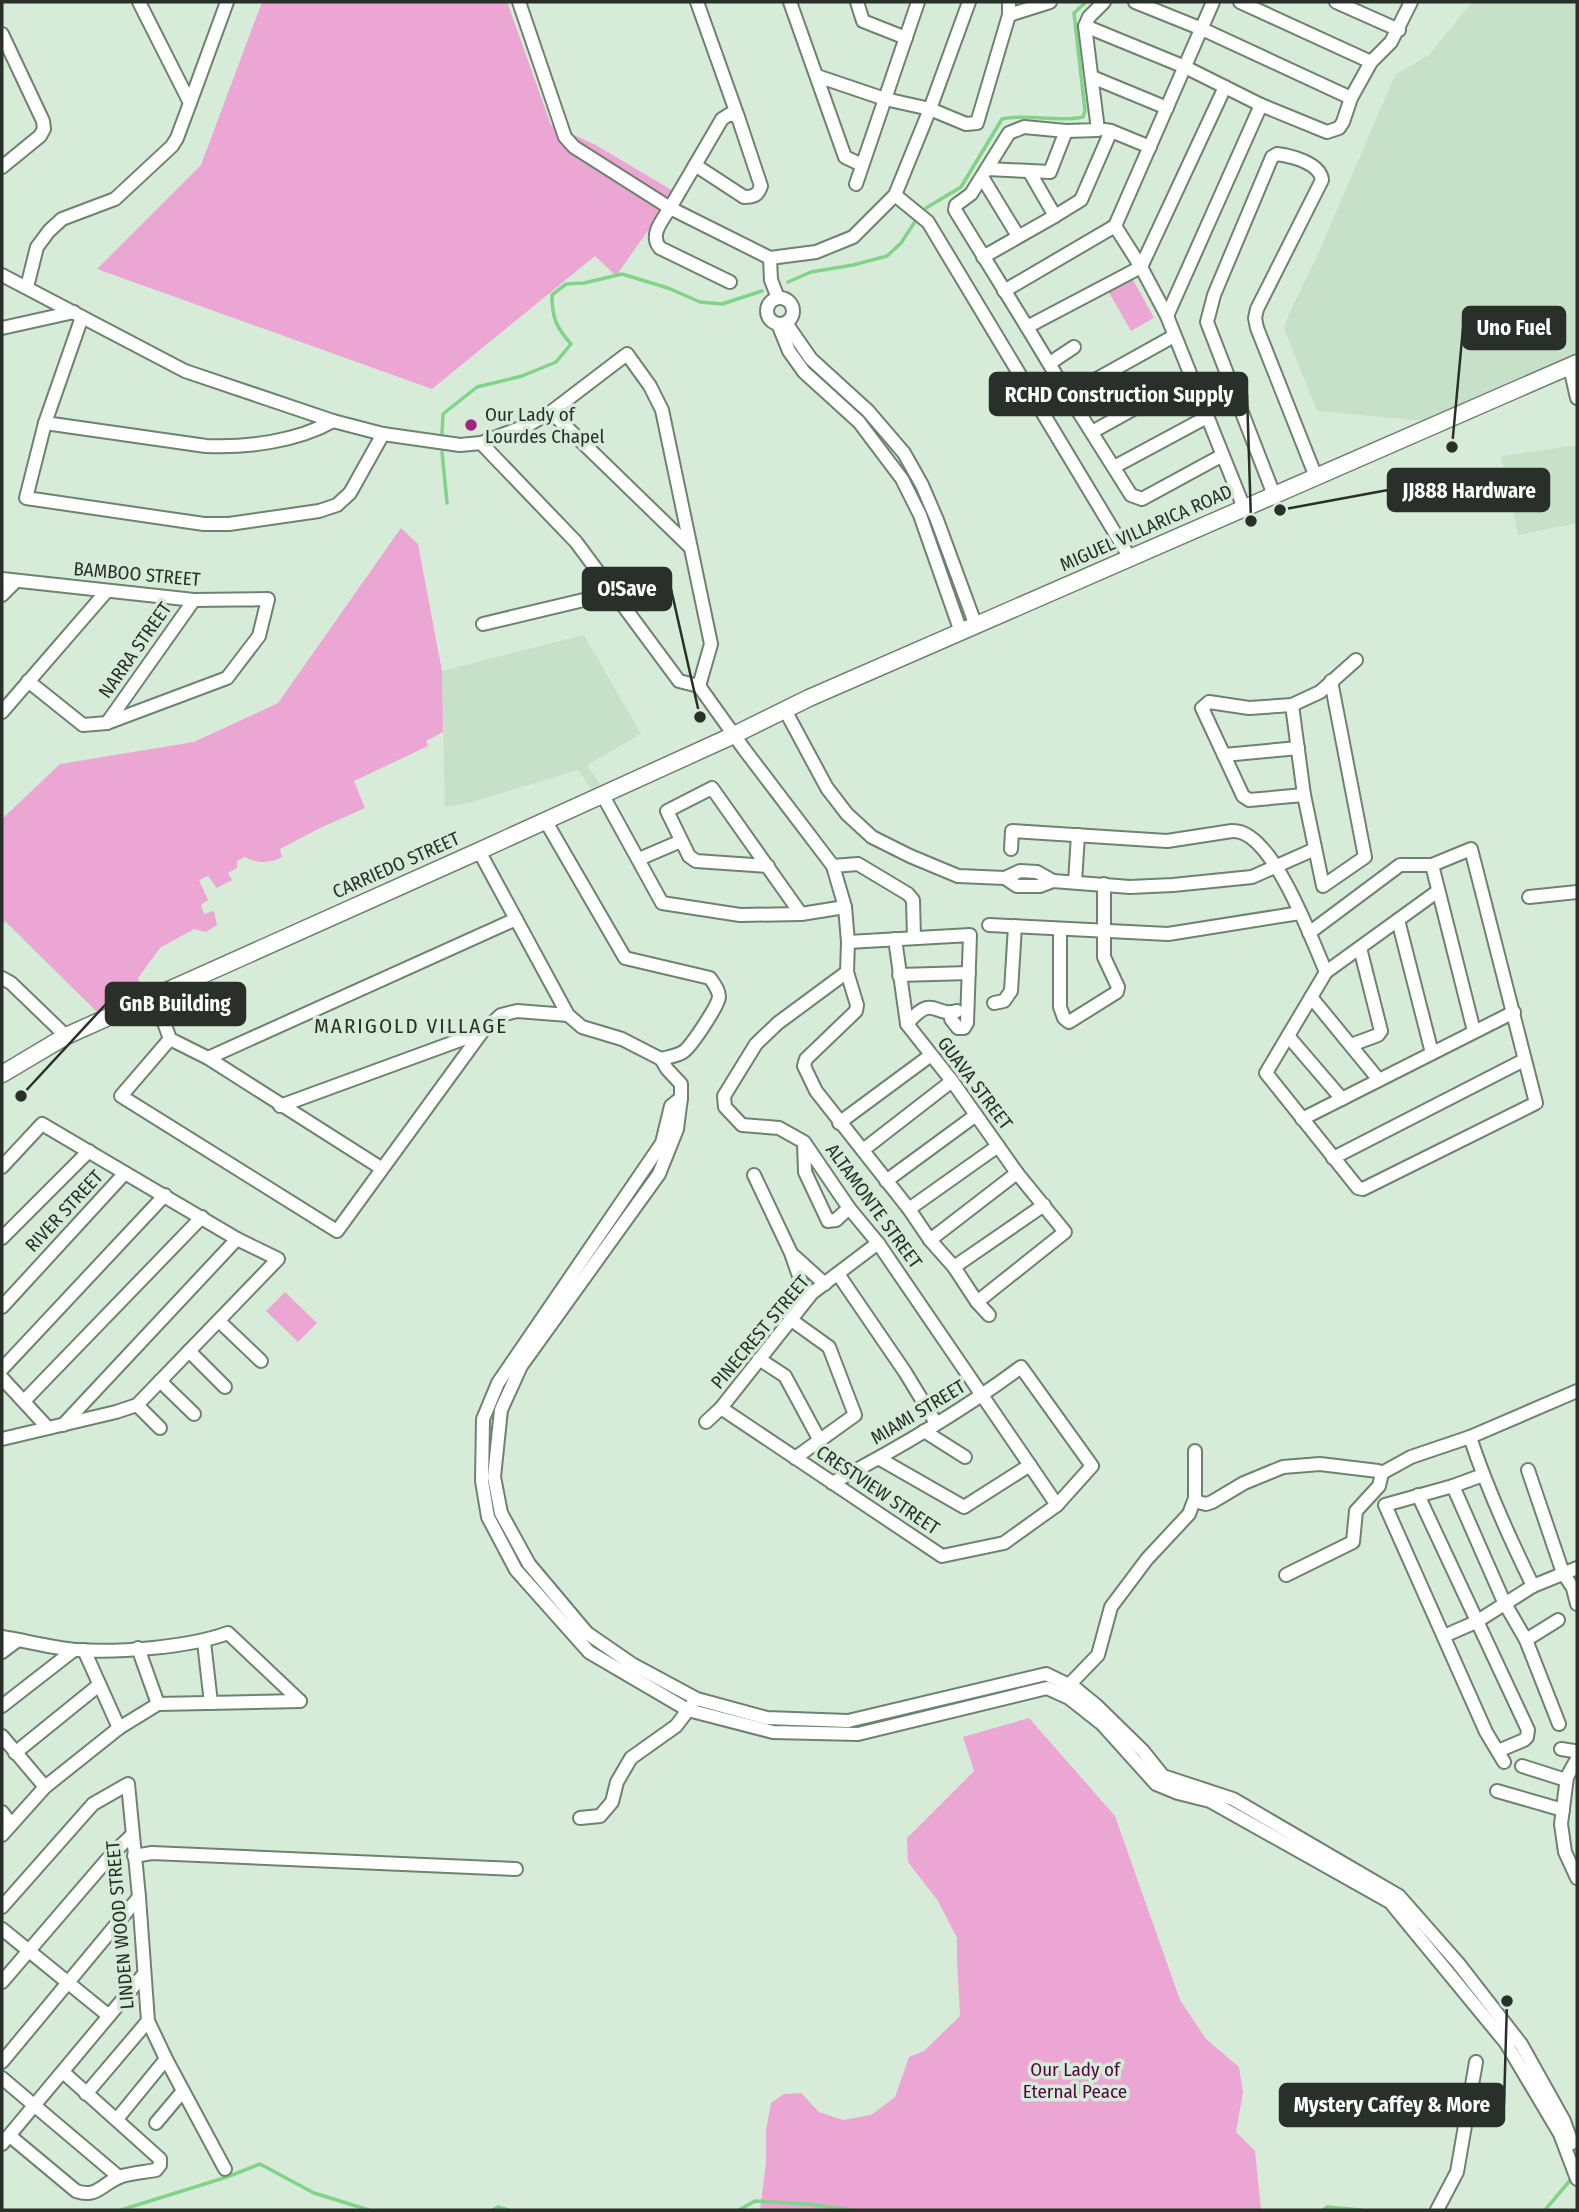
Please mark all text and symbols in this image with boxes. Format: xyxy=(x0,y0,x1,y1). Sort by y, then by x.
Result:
callout: Uno Fuel xyxy=(1463,307,1565,349)
text: Uno Fuel xyxy=(1477,315,1552,341)
callout: RCHD Construction Supply xyxy=(990,373,1247,415)
text: RCHD Construction Supply xyxy=(1005,382,1234,408)
place label: Our Lady of Lourdes Chapel xyxy=(485,403,604,448)
marker: Our Lady of Lourdes Chapel xyxy=(463,417,479,433)
callout: JJ888 Hardware xyxy=(1388,469,1549,511)
text: JJ888 Hardware xyxy=(1401,478,1536,504)
street label: MIGUEL VILLARICA ROAD xyxy=(1056,480,1236,576)
street label: BAMBOO STREET xyxy=(73,557,202,591)
callout: O!Save xyxy=(583,568,671,610)
text: O!Save xyxy=(597,576,657,602)
street label: NARRA STREET xyxy=(94,598,177,702)
street label: CARRIEDO STREET xyxy=(329,827,463,903)
callout: GnB Building xyxy=(106,983,245,1025)
text: GnB Building xyxy=(119,991,231,1017)
district label: MARIGOLD VILLAGE xyxy=(314,1013,508,1039)
street label: GUAVA STREET xyxy=(933,1032,1017,1134)
street label: ALTAMONTE STREET xyxy=(821,1139,927,1273)
street label: RIVER STREET xyxy=(20,1165,108,1257)
street label: PINECREST STREET xyxy=(706,1270,814,1393)
street label: MIAMI STREET xyxy=(867,1375,970,1449)
street label: CRESTVIEW STREET xyxy=(812,1440,944,1540)
street label: LINDEN WOOD STREET xyxy=(101,1839,139,2010)
park label: Our Lady of Eternal Peace xyxy=(1023,2058,1127,2103)
callout: Mystery Caffey & More xyxy=(1280,2084,1504,2126)
text: Mystery Caffey & More xyxy=(1294,2092,1491,2118)

